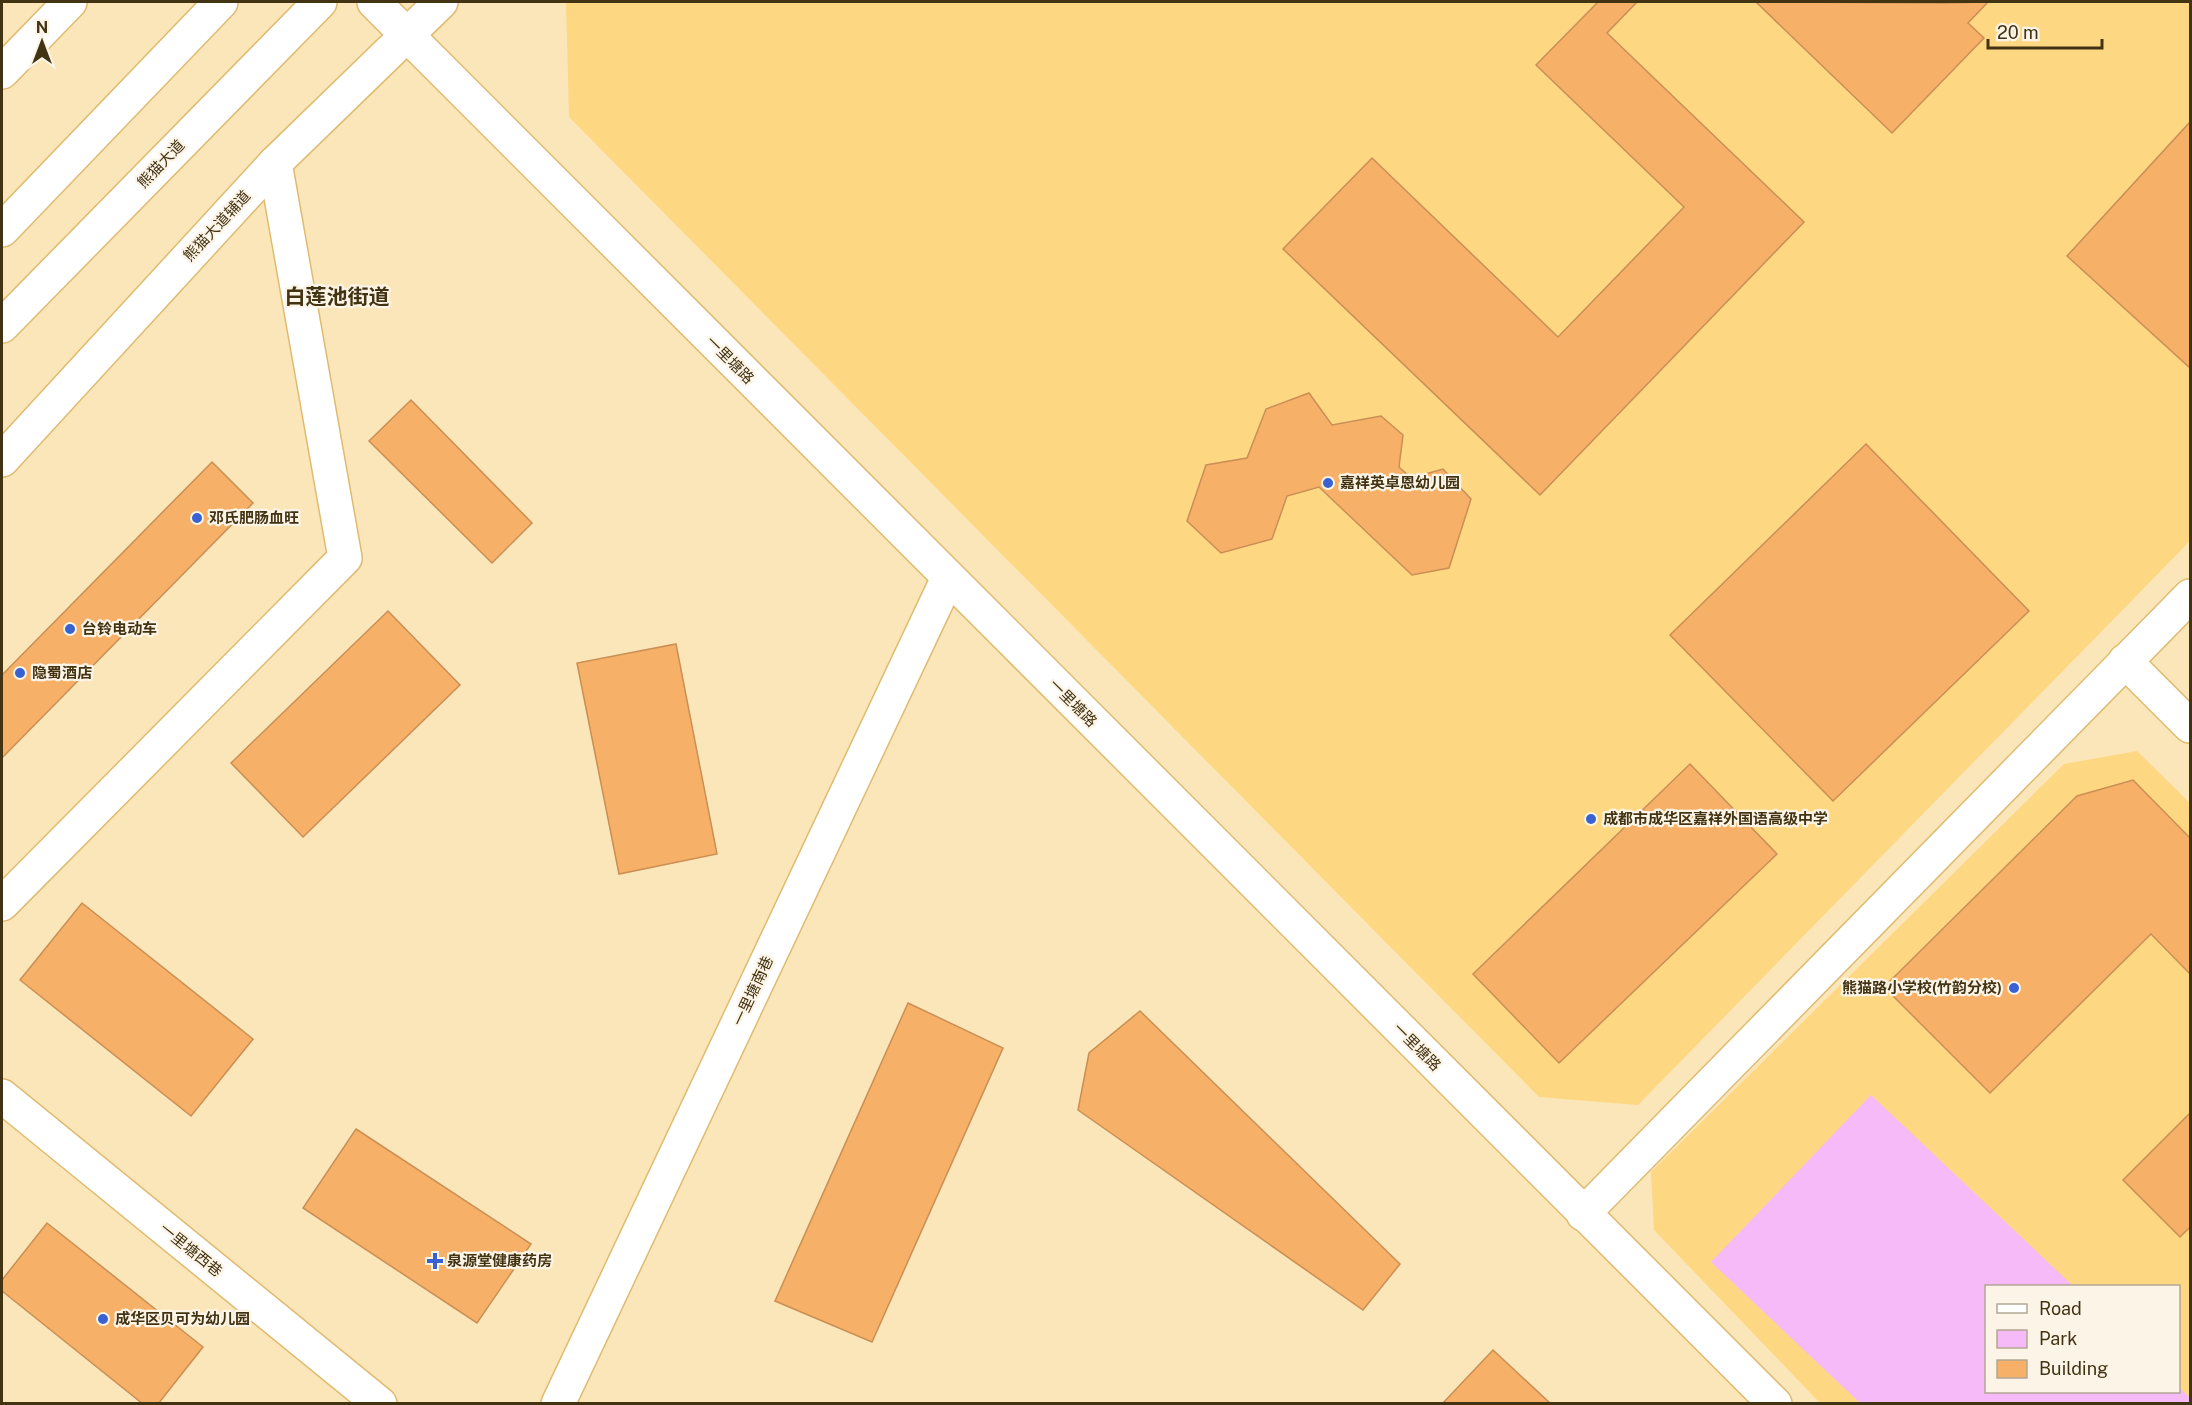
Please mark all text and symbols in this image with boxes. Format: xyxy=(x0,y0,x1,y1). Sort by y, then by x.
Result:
north arrow xyxy=(12,12,72,72)
scale bar xyxy=(1988,12,2102,50)
text: N xyxy=(36,18,48,37)
text: 20 m xyxy=(1997,22,2039,43)
street label: 熊猫大道 xyxy=(134,136,188,191)
street label: 熊猫大道辅道 xyxy=(180,187,254,264)
district label: 白莲池街道 xyxy=(285,284,390,309)
street label: 一里塘路 xyxy=(703,332,758,387)
place label: 嘉祥英卓恩幼儿园 xyxy=(1340,474,1460,491)
marker: 嘉祥英卓恩幼儿园 xyxy=(1321,476,1335,490)
place label: 邓氏肥肠血旺 xyxy=(209,509,299,526)
marker: 邓氏肥肠血旺 xyxy=(190,511,204,525)
place label: 台铃电动车 xyxy=(82,620,157,637)
marker: 台铃电动车 xyxy=(63,622,77,636)
place label: 隐蜀酒店 xyxy=(32,664,92,681)
marker: 隐蜀酒店 xyxy=(13,666,27,680)
street label: 一里塘路 xyxy=(1046,675,1101,730)
place label: 成都市成华区嘉祥外国语高级中学 xyxy=(1603,810,1828,827)
marker: 成都市成华区嘉祥外国语高级中学 xyxy=(1584,812,1598,826)
street label: 一里塘南巷 xyxy=(729,953,776,1028)
place label: 熊猫路小学校(竹韵分校) xyxy=(1842,979,2002,996)
marker: 熊猫路小学校(竹韵分校) xyxy=(2007,981,2021,995)
street label: 一里塘路 xyxy=(1390,1019,1445,1074)
street label: 一里塘西巷 xyxy=(157,1219,226,1280)
place label: 泉源堂健康药房 xyxy=(447,1252,552,1269)
marker: 泉源堂健康药房 xyxy=(428,1254,442,1268)
legend xyxy=(1985,1285,2180,1393)
text: Road xyxy=(2039,1298,2082,1319)
place label: 成华区贝可为幼儿园 xyxy=(115,1310,250,1327)
marker: 成华区贝可为幼儿园 xyxy=(96,1312,110,1326)
text: Park xyxy=(2039,1328,2077,1349)
text: Building xyxy=(2039,1358,2108,1379)

